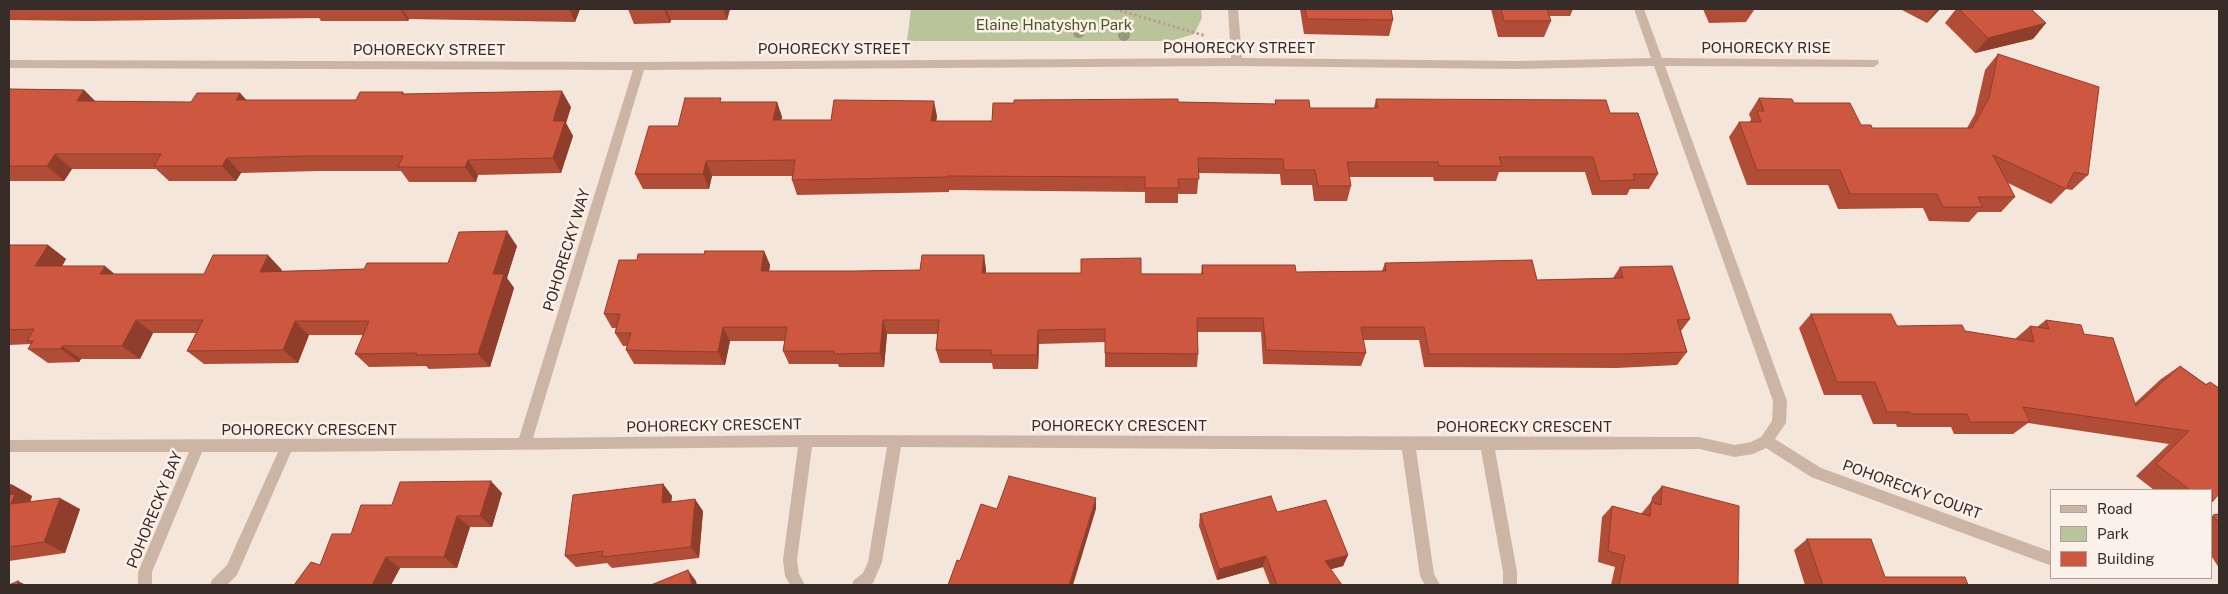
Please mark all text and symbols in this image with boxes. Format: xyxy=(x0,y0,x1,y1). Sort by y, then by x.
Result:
park label: Elaine Hnatyshyn Park xyxy=(976,16,1132,34)
street label: POHORECKY STREET xyxy=(1163,39,1315,57)
street label: POHORECKY RISE xyxy=(1701,39,1831,57)
street label: POHORECKY STREET xyxy=(758,40,910,58)
street label: POHORECKY STREET xyxy=(353,41,505,59)
street label: POHORECKY WAY xyxy=(540,187,594,313)
street label: POHORECKY CRESCENT xyxy=(626,415,802,437)
street label: POHORECKY CRESCENT xyxy=(1031,417,1207,435)
street label: POHORECKY CRESCENT xyxy=(1436,418,1612,436)
street label: POHORECKY CRESCENT xyxy=(221,421,397,439)
street label: POHORECKY BAY xyxy=(123,449,187,571)
street label: POHORECKY COURT xyxy=(1840,456,1984,524)
legend xyxy=(2050,489,2213,579)
text: Road xyxy=(2097,500,2133,517)
text: Park xyxy=(2097,525,2129,542)
text: Building xyxy=(2097,550,2155,567)

